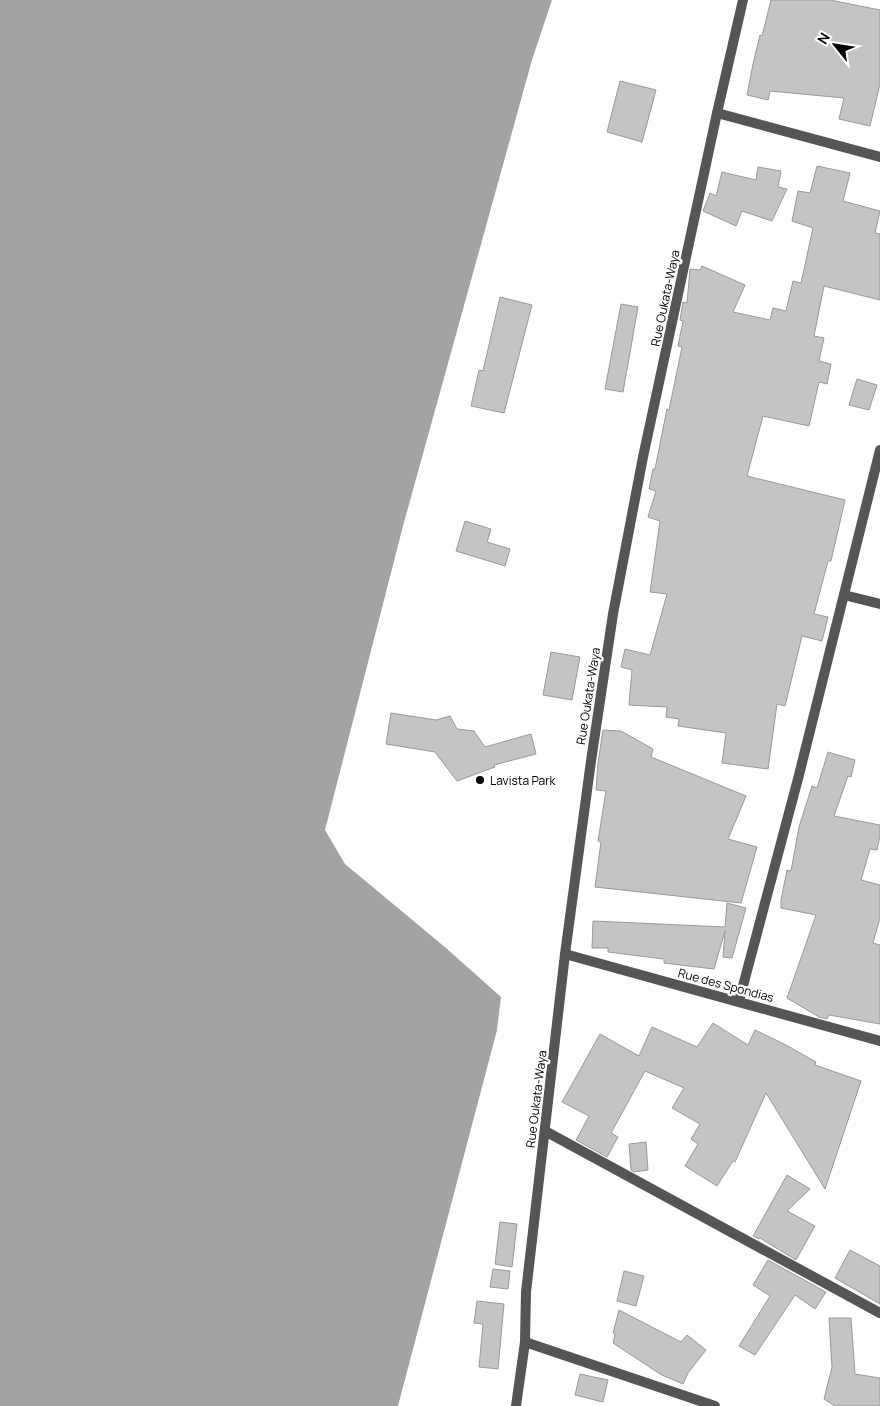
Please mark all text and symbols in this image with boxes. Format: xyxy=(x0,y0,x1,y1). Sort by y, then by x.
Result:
north arrow xyxy=(810,20,860,70)
text: N xyxy=(813,29,834,47)
street label: Rue Oukata-Waya xyxy=(646,248,684,348)
street label: Rue Oukata-Waya xyxy=(572,646,604,746)
place label: Lavista Park xyxy=(490,772,557,789)
marker: Lavista Park xyxy=(474,774,486,786)
street label: Rue des Spondias xyxy=(676,964,776,1006)
street label: Rue Oukata-Waya xyxy=(522,1049,550,1149)

